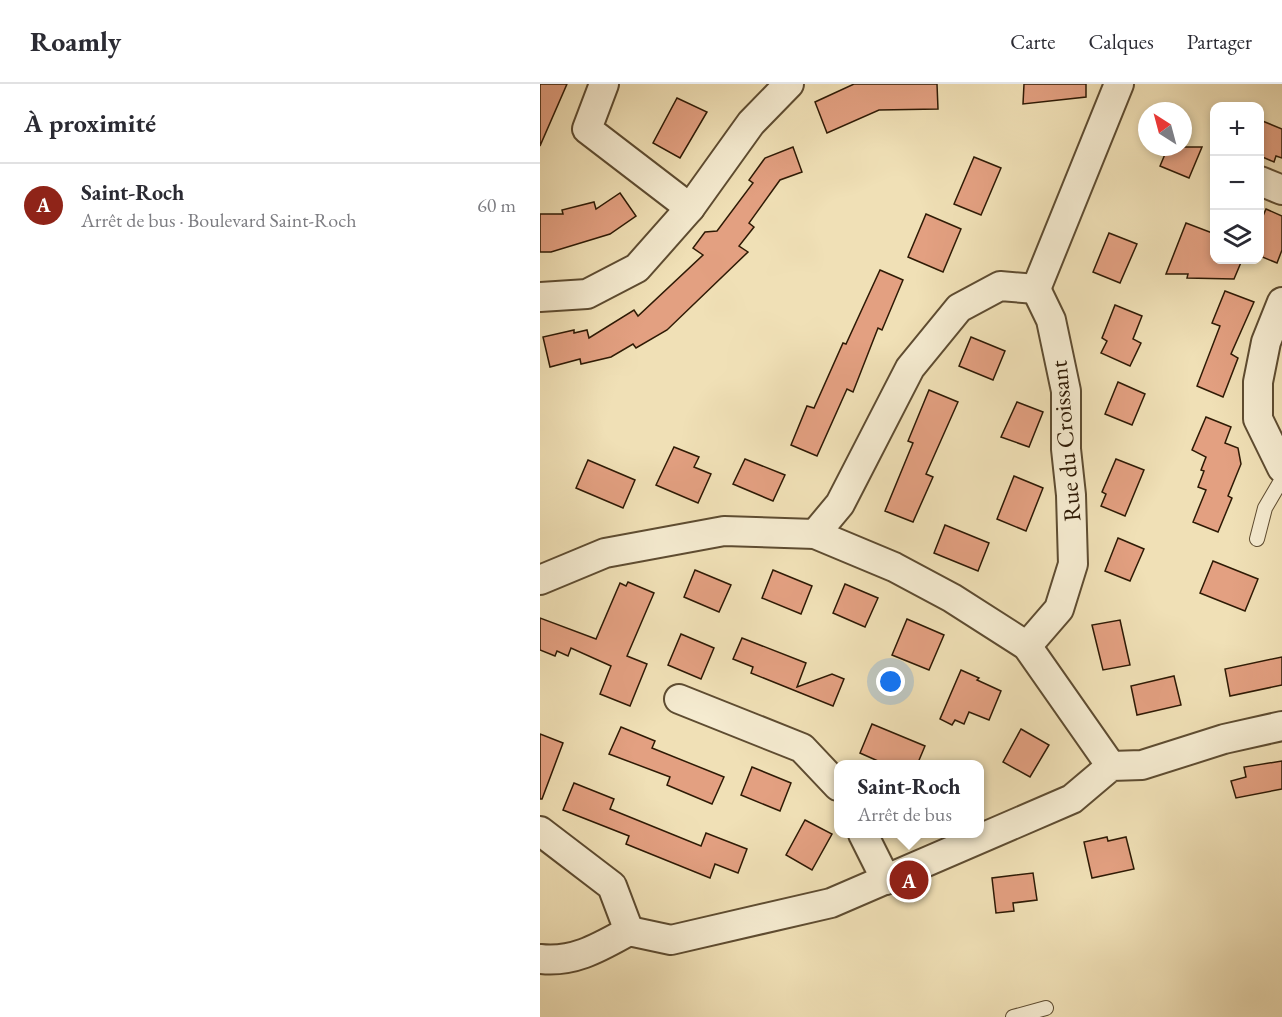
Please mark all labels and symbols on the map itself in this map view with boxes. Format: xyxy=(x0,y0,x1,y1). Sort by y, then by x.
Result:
north arrow xyxy=(1138,102,1192,156)
street label: Rue du Croissant xyxy=(1042,359,1087,523)
your location xyxy=(876,667,905,696)
pin: A xyxy=(890,858,928,902)

